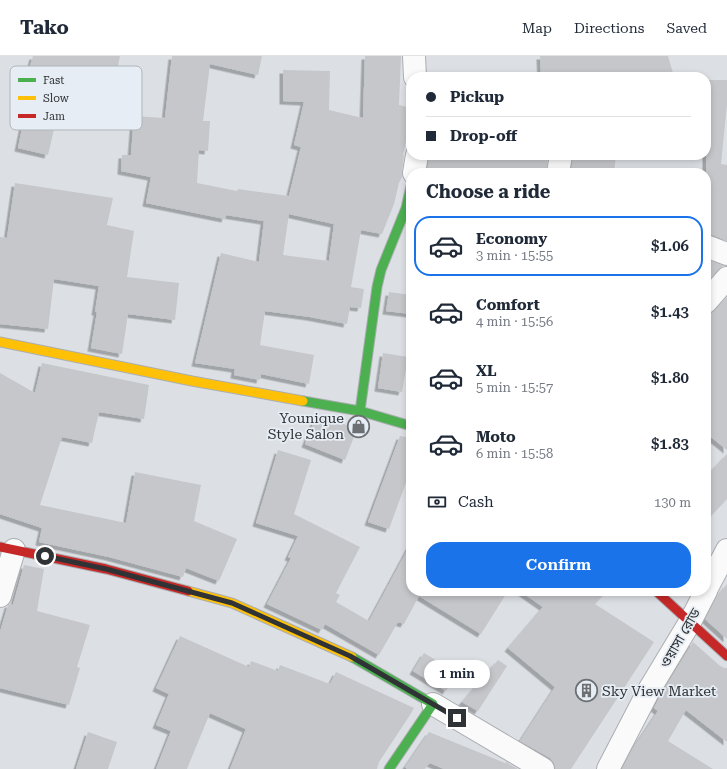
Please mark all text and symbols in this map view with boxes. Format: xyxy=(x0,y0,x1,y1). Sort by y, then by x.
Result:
text: Tako xyxy=(20,16,69,39)
text: Map xyxy=(522,20,552,36)
text: Directions xyxy=(574,20,644,36)
text: Saved xyxy=(666,20,707,36)
legend xyxy=(10,66,142,130)
text: Fast xyxy=(43,74,64,87)
text: Pickup xyxy=(450,88,504,106)
text: Slow xyxy=(43,92,70,105)
text: Jam xyxy=(43,110,65,123)
text: Drop-off xyxy=(450,127,517,145)
text: Choose a ride xyxy=(426,181,550,202)
icon: car xyxy=(428,228,464,264)
text: Economy xyxy=(476,230,547,248)
text: $1.06 xyxy=(651,237,689,255)
text: 3 min · 15:55 xyxy=(476,248,553,263)
icon: car xyxy=(428,294,464,330)
text: Comfort xyxy=(476,296,540,314)
text: $1.43 xyxy=(651,303,689,321)
text: 4 min · 15:56 xyxy=(476,314,553,329)
icon: car xyxy=(428,360,464,396)
text: XL xyxy=(476,362,497,380)
text: $1.80 xyxy=(651,369,689,387)
text: 5 min · 15:57 xyxy=(476,380,553,395)
place label: Younique Style Salon xyxy=(268,410,344,442)
shop icon: Younique Style Salon xyxy=(346,413,372,439)
icon: car xyxy=(428,426,464,462)
text: Moto xyxy=(476,428,516,446)
text: $1.83 xyxy=(651,435,689,453)
text: 6 min · 15:58 xyxy=(476,446,553,461)
icon: cash xyxy=(426,491,448,513)
text: Cash xyxy=(458,493,494,511)
text: 130 m xyxy=(654,495,691,510)
button: Confirm xyxy=(426,542,691,588)
route start xyxy=(36,547,54,565)
street label: ওয়াসা রোড xyxy=(657,605,704,671)
callout: 1 min xyxy=(424,660,490,688)
text: 1 min xyxy=(439,666,475,681)
building icon: Sky View Market xyxy=(574,678,600,704)
place label: Sky View Market xyxy=(602,683,716,699)
route end xyxy=(448,709,466,727)

